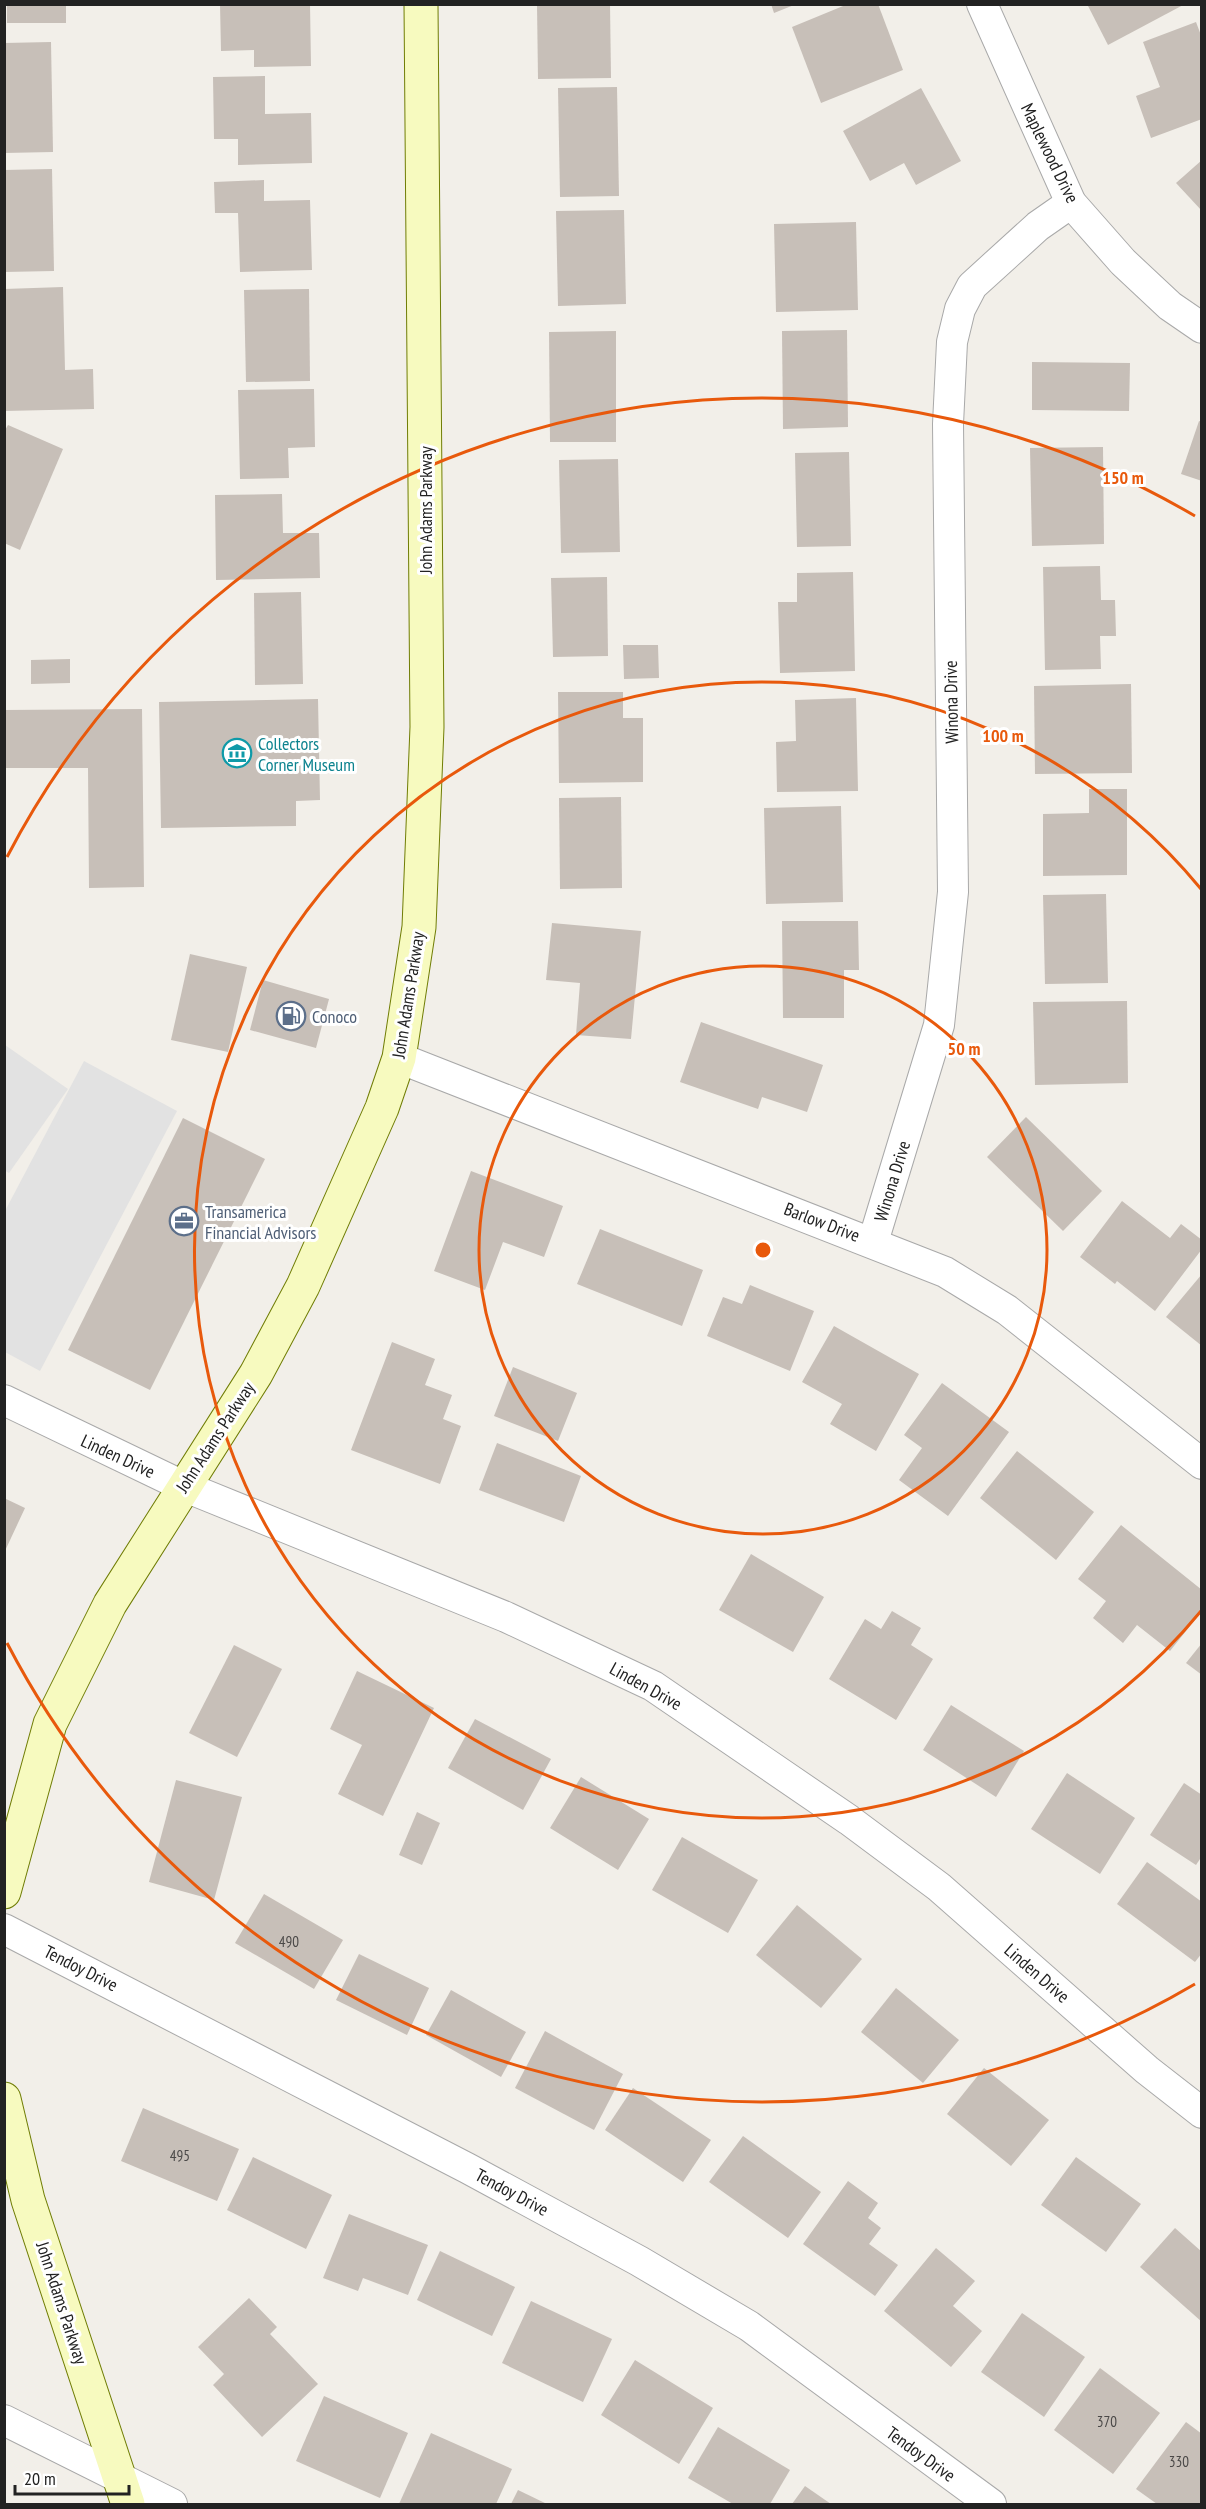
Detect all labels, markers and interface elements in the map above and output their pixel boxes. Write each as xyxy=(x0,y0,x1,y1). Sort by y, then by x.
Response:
street label: Maplewood Drive xyxy=(1016,99,1084,207)
street label: John Adams Parkway xyxy=(414,446,437,575)
text: 150 m xyxy=(1102,466,1144,489)
street label: Winona Drive xyxy=(939,660,963,744)
text: 100 m xyxy=(982,724,1024,747)
place label: Collectors Corner Museum xyxy=(258,732,355,776)
museum icon: Collectors Corner Museum xyxy=(221,737,253,769)
street label: John Adams Parkway xyxy=(386,930,429,1061)
fuel station icon: Conoco xyxy=(275,1000,307,1032)
place label: Conoco xyxy=(312,1005,357,1028)
text: 50 m xyxy=(948,1037,980,1060)
street label: Winona Drive xyxy=(869,1138,915,1224)
street label: Barlow Drive xyxy=(781,1197,863,1247)
place label: Transamerica Financial Advisors xyxy=(205,1200,316,1244)
office icon: Transamerica Financial Advisors xyxy=(168,1205,200,1237)
centre of rings xyxy=(753,1240,773,1260)
street label: John Adams Parkway xyxy=(170,1377,260,1498)
street label: Linden Drive xyxy=(77,1429,159,1483)
street label: Linden Drive xyxy=(606,1657,686,1715)
house number: 490 xyxy=(279,1932,299,1951)
street label: Linden Drive xyxy=(1000,1938,1074,2008)
street label: Tendoy Drive xyxy=(40,1940,122,1996)
house number: 495 xyxy=(170,2146,190,2165)
street label: Tendoy Drive xyxy=(471,2163,553,2221)
street label: John Adams Parkway xyxy=(31,2238,93,2368)
house number: 370 xyxy=(1097,2412,1117,2431)
street label: Tendoy Drive xyxy=(882,2421,960,2487)
house number: 330 xyxy=(1169,2452,1189,2471)
scale bar xyxy=(15,2458,129,2496)
text: 20 m xyxy=(24,2467,56,2490)

